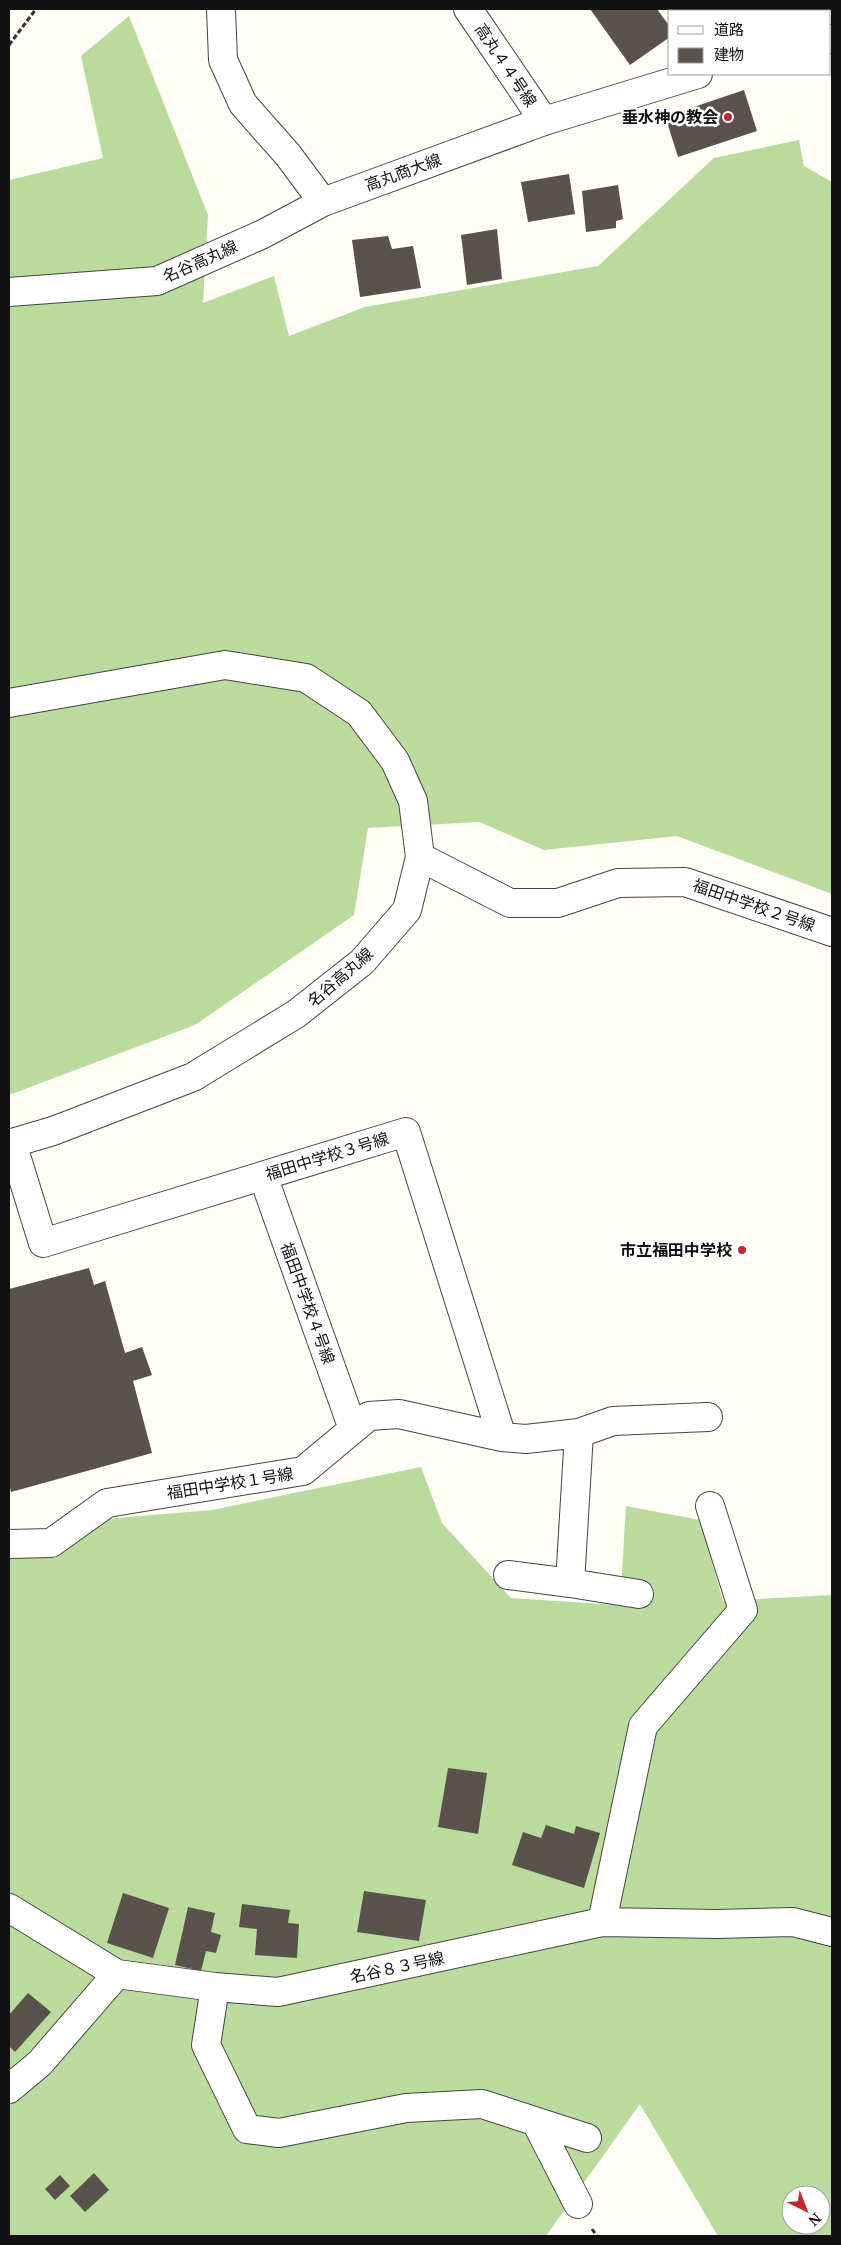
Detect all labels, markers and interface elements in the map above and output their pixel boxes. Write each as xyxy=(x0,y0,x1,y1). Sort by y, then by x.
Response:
legend xyxy=(668,10,831,75)
street label: 高丸４４号線 xyxy=(470,19,542,111)
text: 道路 xyxy=(714,19,744,39)
text: 建物 xyxy=(714,44,744,64)
place label: 垂水神の教会 xyxy=(622,106,718,128)
marker: 垂水神の教会 xyxy=(722,111,734,123)
street label: 高丸商大線 xyxy=(362,148,444,196)
street label: 名谷高丸線 xyxy=(159,235,241,287)
street label: 福田中学校２号線 xyxy=(690,874,818,936)
street label: 名谷高丸線 xyxy=(303,942,377,1012)
street label: 福田中学校３号線 xyxy=(263,1127,391,1185)
street label: 福田中学校４号線 xyxy=(276,1239,340,1367)
place label: 市立福田中学校 xyxy=(620,1239,732,1261)
marker: 市立福田中学校 xyxy=(736,1244,748,1256)
street label: 福田中学校１号線 xyxy=(165,1462,295,1504)
street label: 名谷８３号線 xyxy=(348,1946,446,1988)
north arrow xyxy=(781,2185,831,2235)
text: N xyxy=(805,2209,826,2231)

